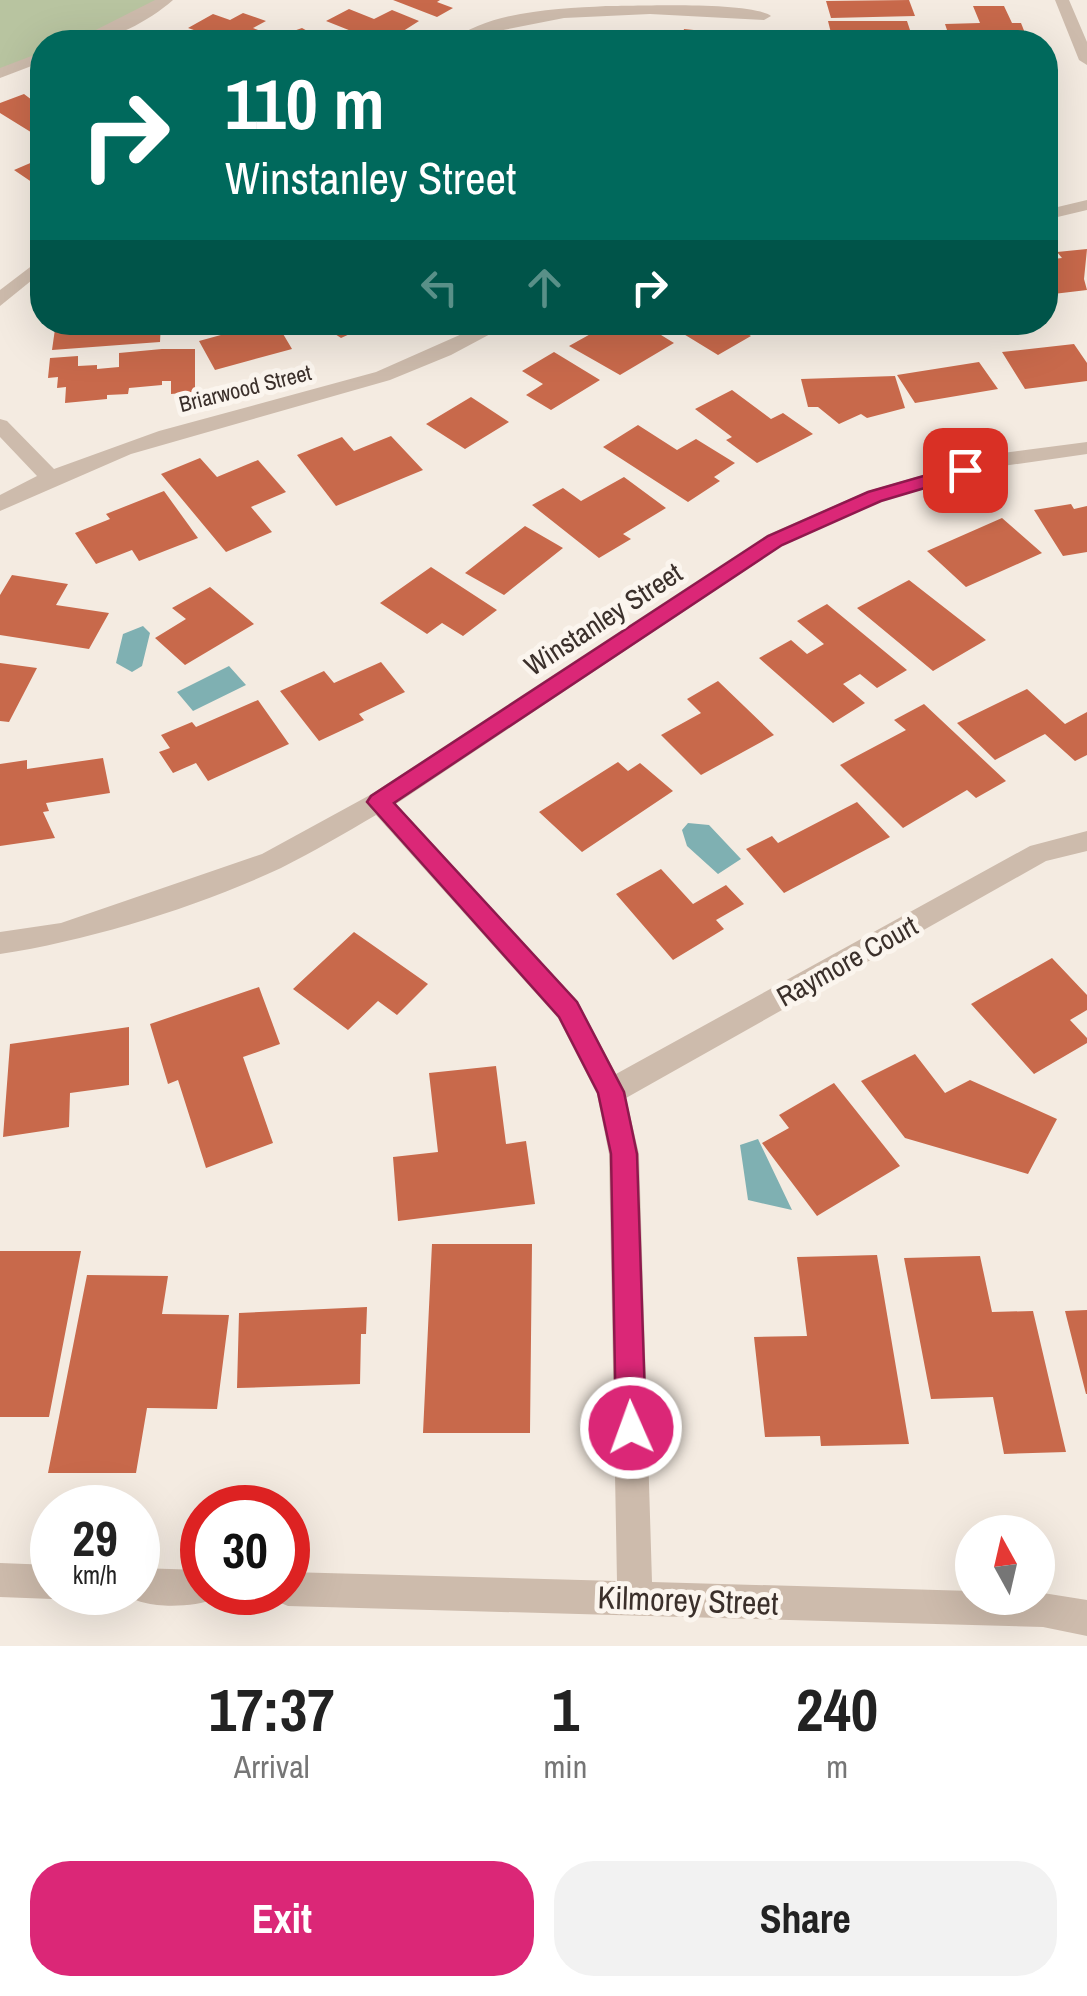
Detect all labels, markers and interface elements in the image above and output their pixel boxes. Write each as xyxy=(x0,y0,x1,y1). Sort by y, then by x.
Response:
text: 110 m xyxy=(225,57,385,151)
icon: right xyxy=(60,70,190,200)
text: Winstanley Street xyxy=(225,147,516,208)
icon: left xyxy=(412,260,467,315)
icon: ahead xyxy=(517,260,572,315)
icon: right xyxy=(622,260,677,315)
street label: Briarwood Street xyxy=(176,357,314,419)
pin xyxy=(923,428,1008,513)
icon: arrive xyxy=(938,443,993,498)
street label: Winstanley Street xyxy=(517,554,689,684)
street label: Raymore Court xyxy=(770,907,924,1015)
position arrow xyxy=(579,1376,683,1480)
speed limit sign: 30 xyxy=(180,1485,310,1615)
text: 29 xyxy=(72,1504,118,1572)
north arrow xyxy=(955,1515,1055,1615)
map controls xyxy=(955,1515,1055,1615)
text: km/h xyxy=(73,1558,117,1592)
street label: Kilmorey Street xyxy=(597,1575,779,1625)
text: 17:37 xyxy=(209,1669,335,1750)
text: 1 xyxy=(552,1669,579,1750)
text: 240 xyxy=(796,1669,878,1750)
text: Arrival xyxy=(234,1745,310,1788)
text: min xyxy=(543,1745,587,1788)
text: m xyxy=(826,1745,848,1788)
button: Exit xyxy=(30,1861,534,1976)
button: Share xyxy=(554,1861,1057,1976)

